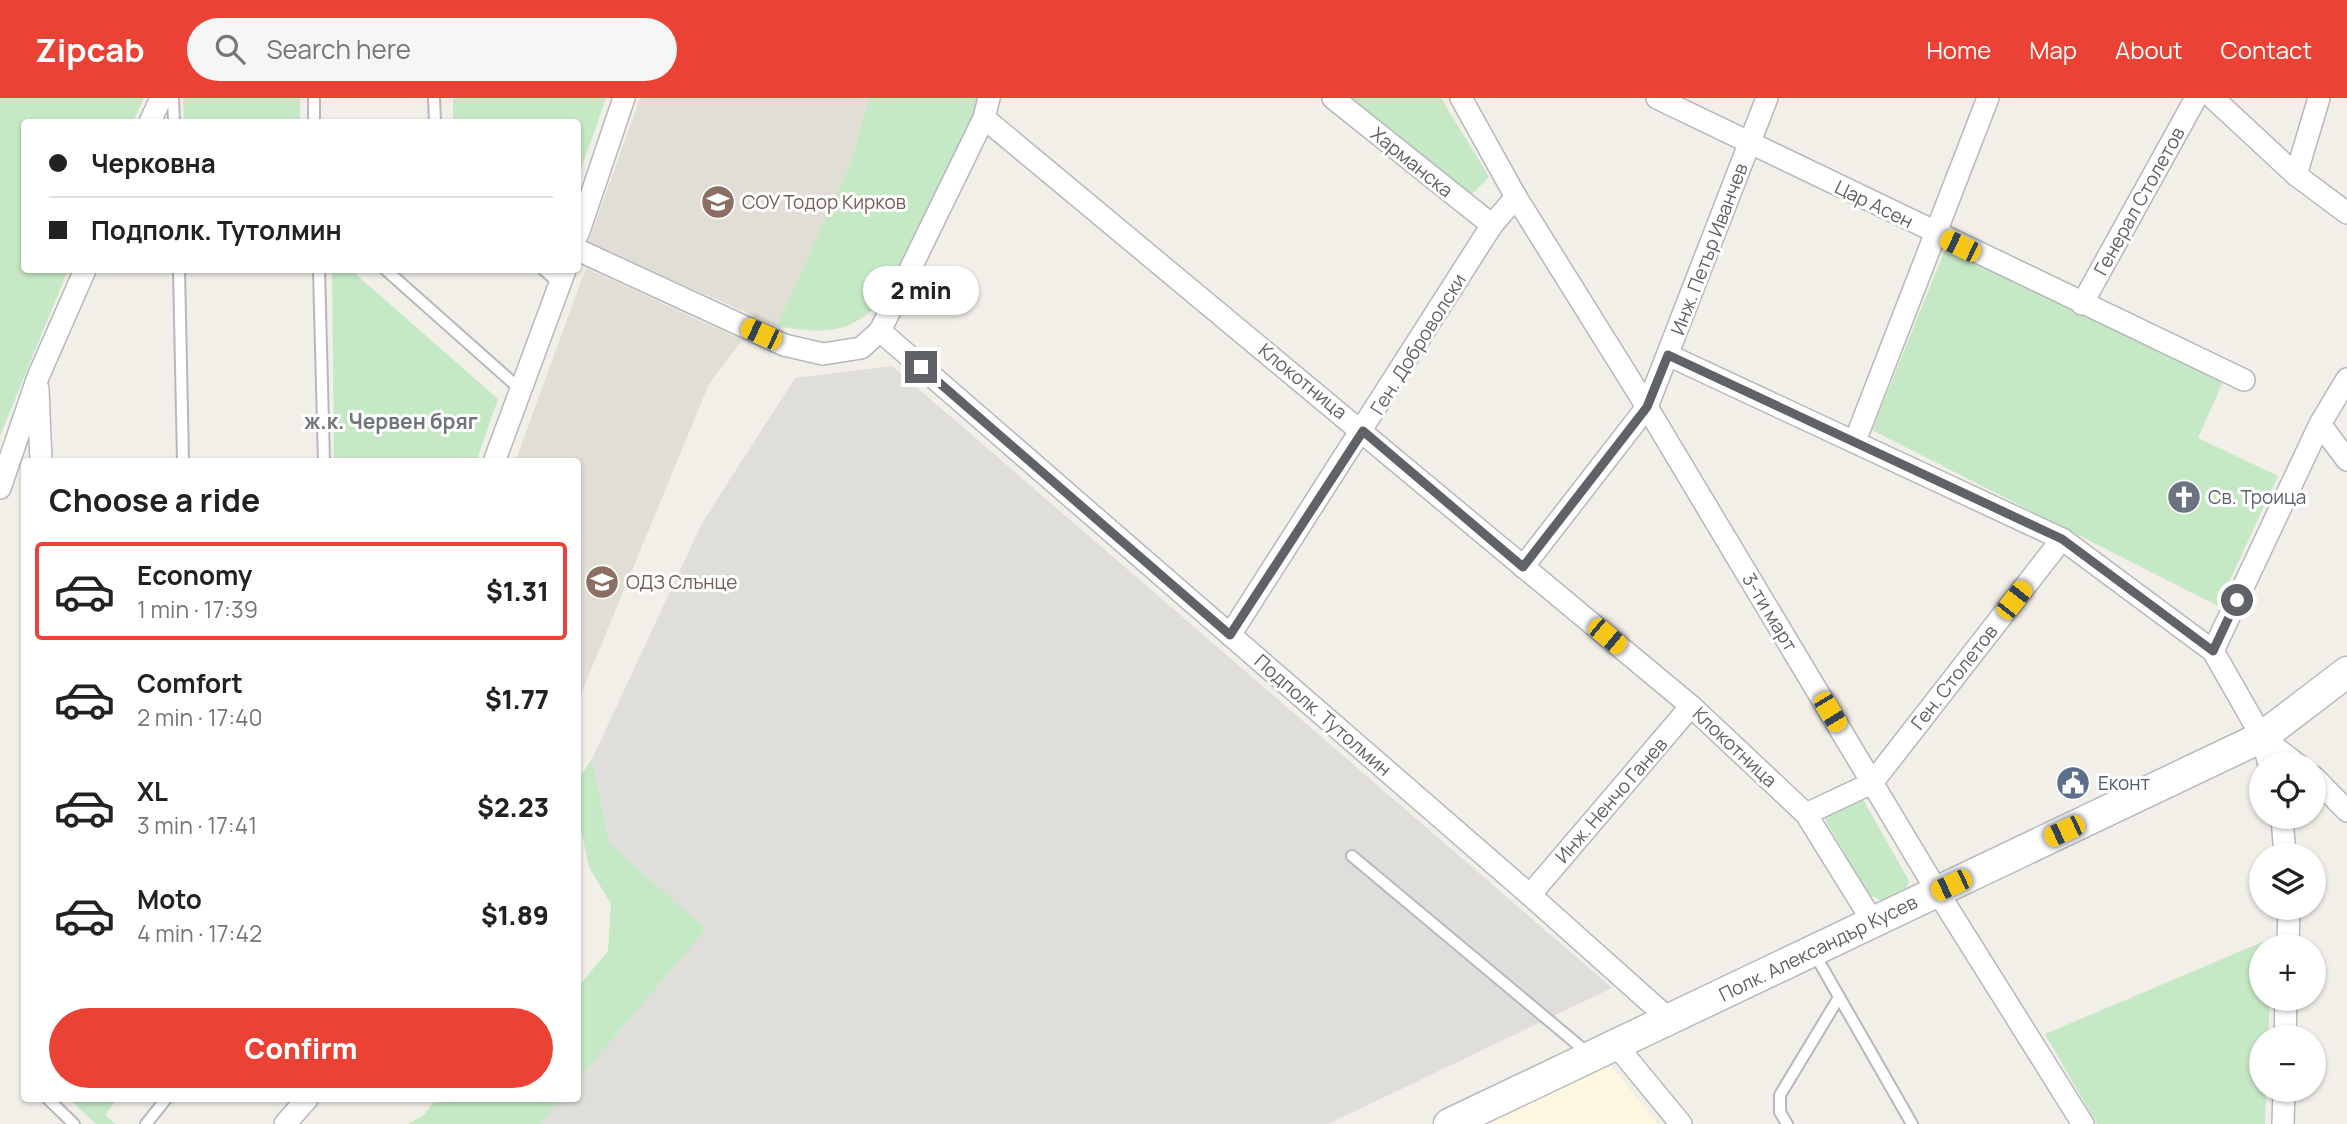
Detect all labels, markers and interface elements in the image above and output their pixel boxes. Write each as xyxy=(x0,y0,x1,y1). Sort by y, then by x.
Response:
search box xyxy=(187,18,677,81)
text: Zipcab xyxy=(35,27,145,72)
icon: search xyxy=(211,30,249,68)
text: Search here xyxy=(267,31,411,67)
text: Home xyxy=(1926,33,1991,66)
text: Map xyxy=(2029,33,2077,66)
text: About xyxy=(2115,33,2183,66)
text: Contact xyxy=(2221,33,2312,66)
street label: Харманска xyxy=(1365,121,1459,203)
street label: Генерал Столетов xyxy=(2087,122,2191,280)
text: Черковна xyxy=(91,145,216,181)
street label: Инж. Петър Иванчев xyxy=(1664,159,1754,339)
street label: Цар Асен xyxy=(1831,174,1917,234)
school or university icon: СОУ Тодор Кирков xyxy=(699,183,737,221)
place label: СОУ Тодор Кирков xyxy=(742,189,906,215)
text: Подполк. Тутолмин xyxy=(91,212,342,248)
car xyxy=(1937,227,1984,265)
callout: 2 min xyxy=(863,266,979,314)
street label: Ген. Доброволски xyxy=(1364,269,1472,419)
text: 2 min xyxy=(891,274,952,306)
car xyxy=(738,316,785,352)
street label: Клокотница xyxy=(1253,337,1353,425)
route end xyxy=(905,351,937,383)
district label: ж.к. Червен бряг xyxy=(304,407,478,435)
text: Choose a ride xyxy=(49,478,260,522)
church icon: Св. Троица xyxy=(2165,478,2203,516)
place label: Св. Троица xyxy=(2208,484,2306,510)
text: Economy xyxy=(137,557,252,593)
icon: car xyxy=(53,560,116,623)
school or university icon: ОДЗ Слънце xyxy=(583,563,621,601)
street label: 3-ти март xyxy=(1736,568,1804,656)
place label: ОДЗ Слънце xyxy=(626,569,737,595)
text: $1.31 xyxy=(486,573,549,609)
car xyxy=(1993,577,2036,623)
route start xyxy=(2221,584,2253,616)
text: 1 min · 17:39 xyxy=(137,593,258,625)
car xyxy=(1585,614,1630,658)
street label: Ген. Столетов xyxy=(1905,619,2003,735)
street label: Подполк. Тутолмин xyxy=(1249,648,1397,782)
text: Comfort xyxy=(137,665,243,701)
icon: car xyxy=(53,668,116,731)
text: $1.77 xyxy=(485,681,549,717)
car xyxy=(1811,689,1850,735)
text: 2 min · 17:40 xyxy=(137,701,263,733)
street label: Клокотница xyxy=(1687,701,1783,793)
street label: Инж. Ненчо Ганев xyxy=(1549,732,1673,868)
map controls xyxy=(2249,752,2326,1102)
button: locate xyxy=(2249,752,2326,829)
public building icon: Еконт xyxy=(2054,764,2092,802)
place label: Еконт xyxy=(2098,770,2151,796)
text: XL xyxy=(137,773,168,809)
icon: car xyxy=(53,776,116,839)
text: $2.23 xyxy=(477,789,549,825)
text: 3 min · 17:41 xyxy=(137,809,257,841)
car xyxy=(2041,813,2088,849)
button: layers xyxy=(2249,843,2326,920)
car xyxy=(1928,867,1975,903)
text: Moto xyxy=(137,881,202,917)
icon: car xyxy=(53,884,116,947)
street label: Полк. Александър Кусев xyxy=(1714,889,1922,1007)
text: $1.89 xyxy=(481,897,549,933)
text: 4 min · 17:42 xyxy=(137,917,262,949)
button: + xyxy=(2249,934,2326,1011)
button: Confirm xyxy=(49,1008,553,1088)
button: − xyxy=(2249,1025,2326,1102)

